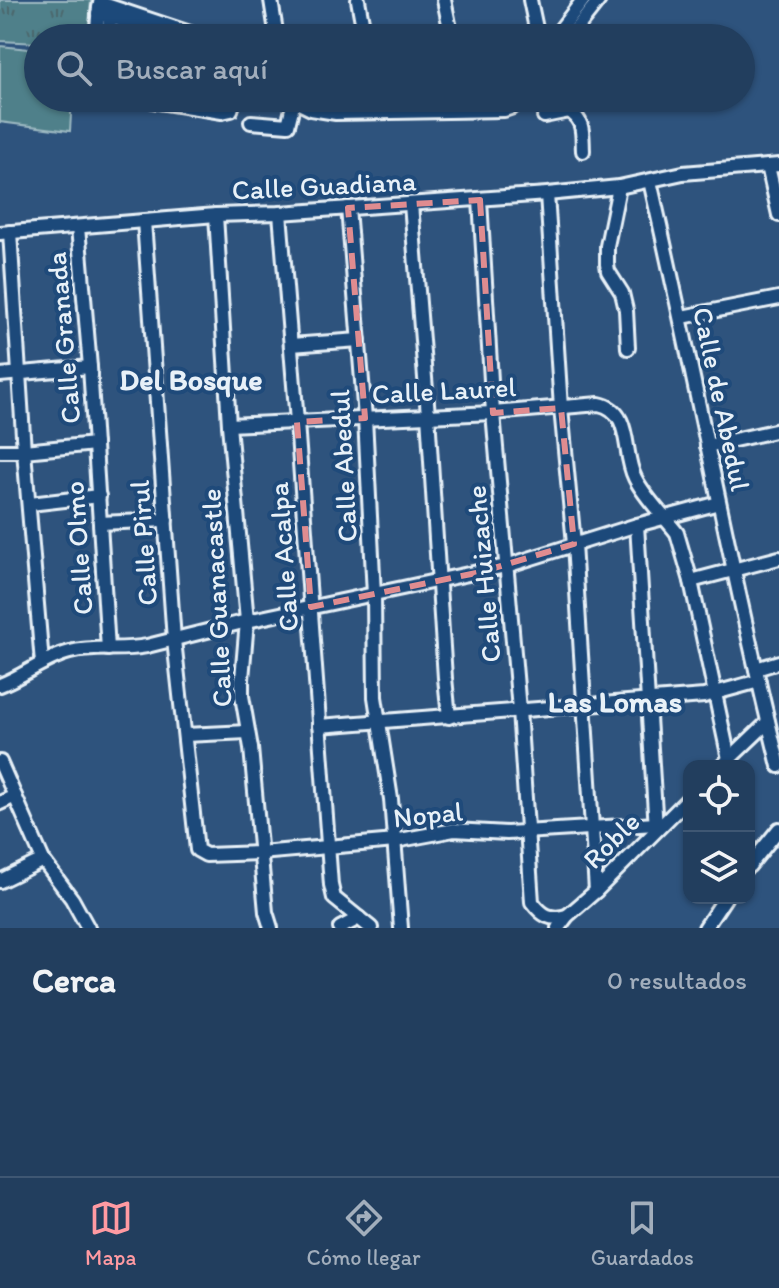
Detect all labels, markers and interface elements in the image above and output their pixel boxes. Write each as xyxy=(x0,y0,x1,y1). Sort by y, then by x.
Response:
search box xyxy=(24,24,755,112)
icon: search xyxy=(52,46,96,90)
text: Buscar aquí xyxy=(116,50,268,87)
street label: Calle Guadiana xyxy=(231,163,418,207)
street label: Calle Granada xyxy=(39,251,87,425)
street label: Calle de Abedul xyxy=(686,304,758,494)
district label: Del Bosque xyxy=(119,361,263,398)
street label: Calle Laurel xyxy=(371,369,517,411)
street label: Calle Abedul xyxy=(322,389,364,543)
street label: Calle Pirul xyxy=(122,479,164,607)
street label: Calle Olmo xyxy=(56,480,100,616)
street label: Calle Acalpa xyxy=(261,481,305,633)
street label: Calle Huizache xyxy=(458,484,508,664)
street label: Calle Guanacastle xyxy=(193,488,239,708)
district label: Las Lomas xyxy=(548,683,682,720)
map controls xyxy=(683,760,755,904)
button: locate xyxy=(683,760,755,832)
street label: Nopal xyxy=(392,793,465,835)
street label: Roble xyxy=(575,804,647,876)
button: layers xyxy=(683,832,755,904)
text: Cerca xyxy=(32,960,116,1001)
text: 0 resultados xyxy=(607,964,747,996)
tab: Mapa xyxy=(85,1196,136,1271)
tab: Cómo llegar xyxy=(307,1196,420,1271)
tab: Guardados xyxy=(591,1196,694,1271)

